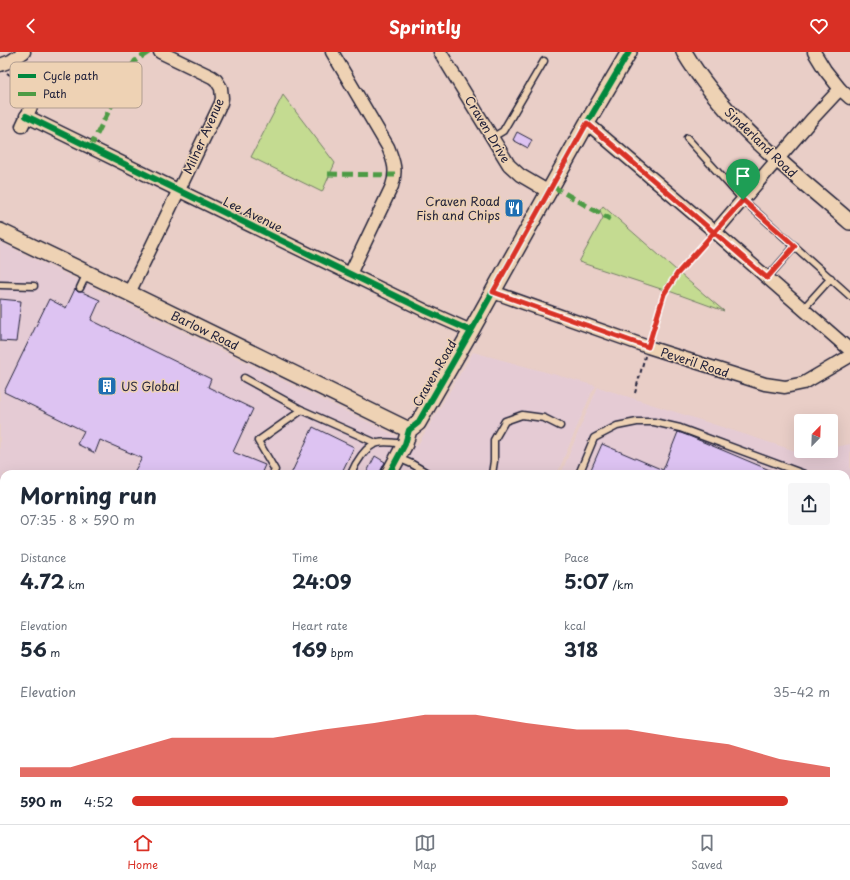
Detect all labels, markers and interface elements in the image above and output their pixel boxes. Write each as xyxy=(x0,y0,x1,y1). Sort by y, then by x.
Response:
text: Sprintly xyxy=(389,13,461,40)
icon: back xyxy=(20,15,42,37)
icon: heart xyxy=(808,15,830,37)
legend xyxy=(10,62,142,108)
text: Cycle path xyxy=(43,67,98,84)
text: Path xyxy=(43,85,67,102)
street label: Craven Drive xyxy=(461,92,515,166)
street label: Milner Avenue xyxy=(178,95,228,177)
street label: Sinderland Road xyxy=(721,103,801,181)
pin xyxy=(726,159,760,200)
icon: arrive xyxy=(732,165,754,187)
street label: Lee Avenue xyxy=(220,192,286,236)
place label: Craven Road Fish and Chips xyxy=(416,192,501,224)
restaurant icon: Craven Road Fish and Chips xyxy=(503,197,525,219)
street label: Barlow Road xyxy=(168,306,242,354)
street label: Craven Road xyxy=(408,336,460,410)
street label: Peveril Road xyxy=(659,342,732,382)
building icon: US Global xyxy=(96,375,118,397)
place label: US Global xyxy=(121,377,179,395)
north arrow xyxy=(794,414,838,458)
map controls xyxy=(794,414,838,458)
text: Morning run xyxy=(20,478,157,511)
button: share xyxy=(788,483,830,525)
text: 07:35 · 8 × 590 m xyxy=(20,510,135,529)
text: Distance xyxy=(20,549,66,566)
text: Time xyxy=(292,549,318,566)
text: Pace xyxy=(564,549,589,566)
text: 4.72 xyxy=(20,566,65,596)
text: 24:09 xyxy=(292,566,352,596)
text: 5:07 xyxy=(564,566,609,596)
text: km xyxy=(65,576,85,593)
text: /km xyxy=(609,576,633,593)
text: Elevation xyxy=(20,617,67,634)
text: Heart rate xyxy=(292,617,348,634)
text: kcal xyxy=(564,617,586,634)
text: 56 xyxy=(20,634,47,664)
text: 169 xyxy=(292,634,327,664)
text: 318 xyxy=(564,634,598,664)
text: m xyxy=(47,644,60,661)
text: bpm xyxy=(327,644,354,661)
text: Elevation xyxy=(20,682,76,701)
text: 35–42 m xyxy=(773,682,830,701)
text: 590 m xyxy=(20,792,62,811)
text: 4:52 xyxy=(84,792,113,811)
tab: Home xyxy=(127,832,158,873)
tab: Map xyxy=(413,832,436,873)
tab: Saved xyxy=(691,832,723,873)

